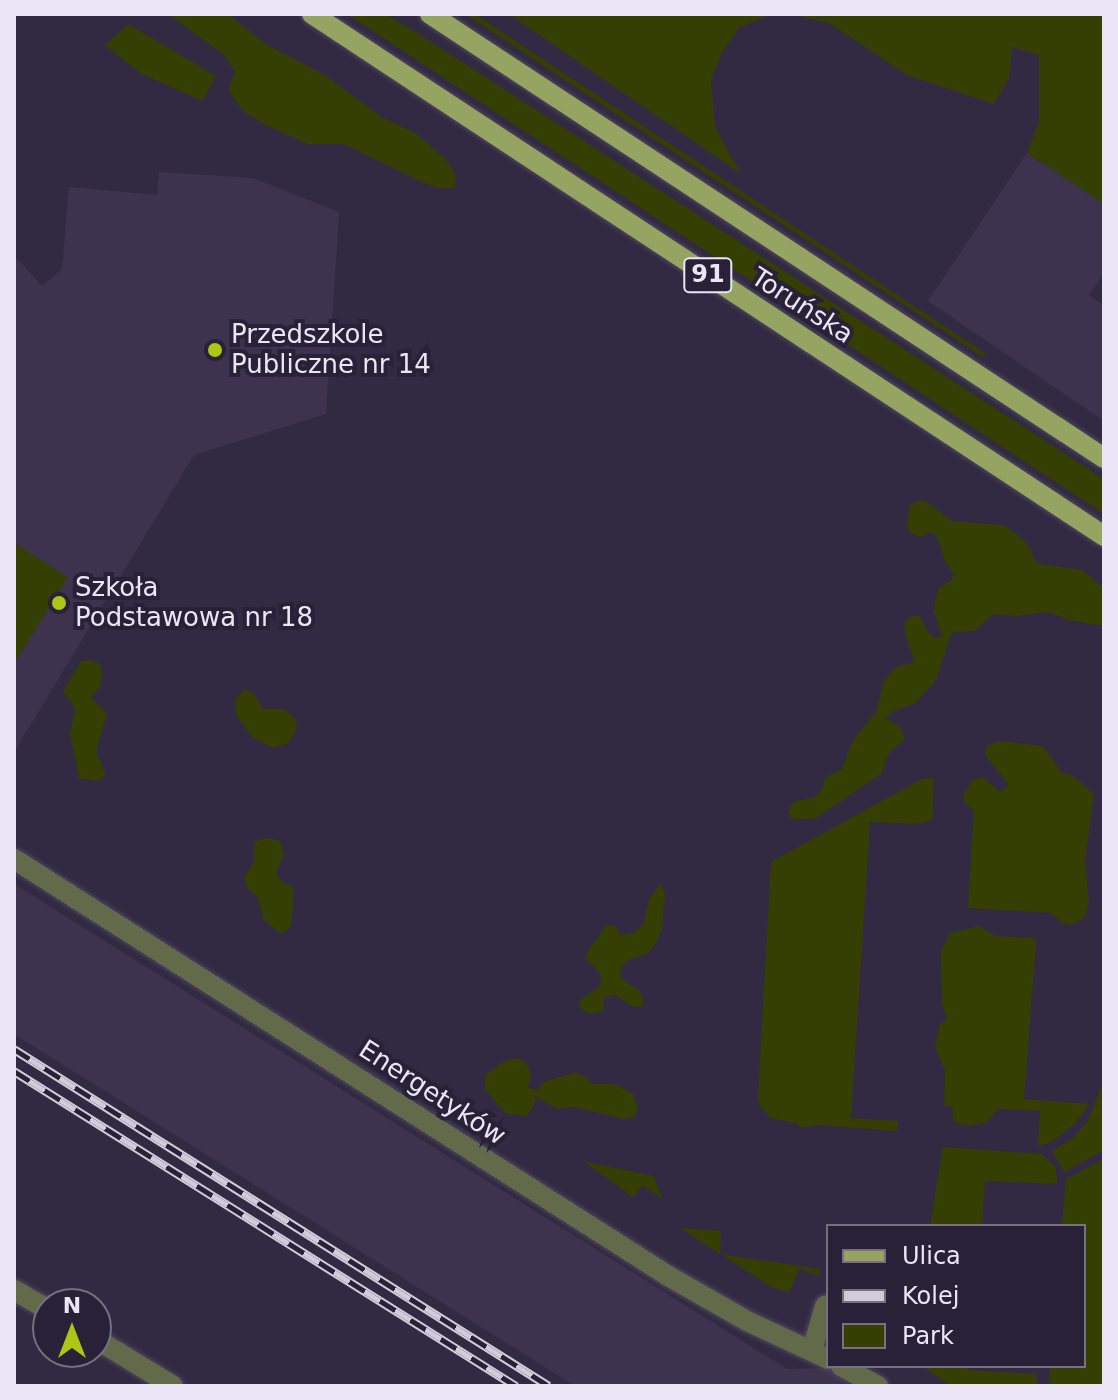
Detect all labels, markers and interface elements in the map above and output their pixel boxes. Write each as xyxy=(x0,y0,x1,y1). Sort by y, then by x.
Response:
road number: 91 xyxy=(682,255,734,295)
street label: Toruńska xyxy=(745,262,859,350)
place label: Przedszkole Publiczne nr 14 xyxy=(231,319,431,380)
marker: Przedszkole Publiczne nr 14 xyxy=(206,341,224,359)
place label: Szkoła Podstawowa nr 18 xyxy=(75,572,313,634)
marker: Szkoła Podstawowa nr 18 xyxy=(50,594,68,612)
street label: Energetyków xyxy=(353,1034,511,1152)
legend xyxy=(826,1224,1086,1368)
text: Ulica xyxy=(902,1242,961,1270)
text: Kolej xyxy=(902,1282,959,1310)
north arrow xyxy=(32,1288,112,1368)
text: N xyxy=(63,1293,81,1318)
text: Park xyxy=(902,1322,954,1350)

